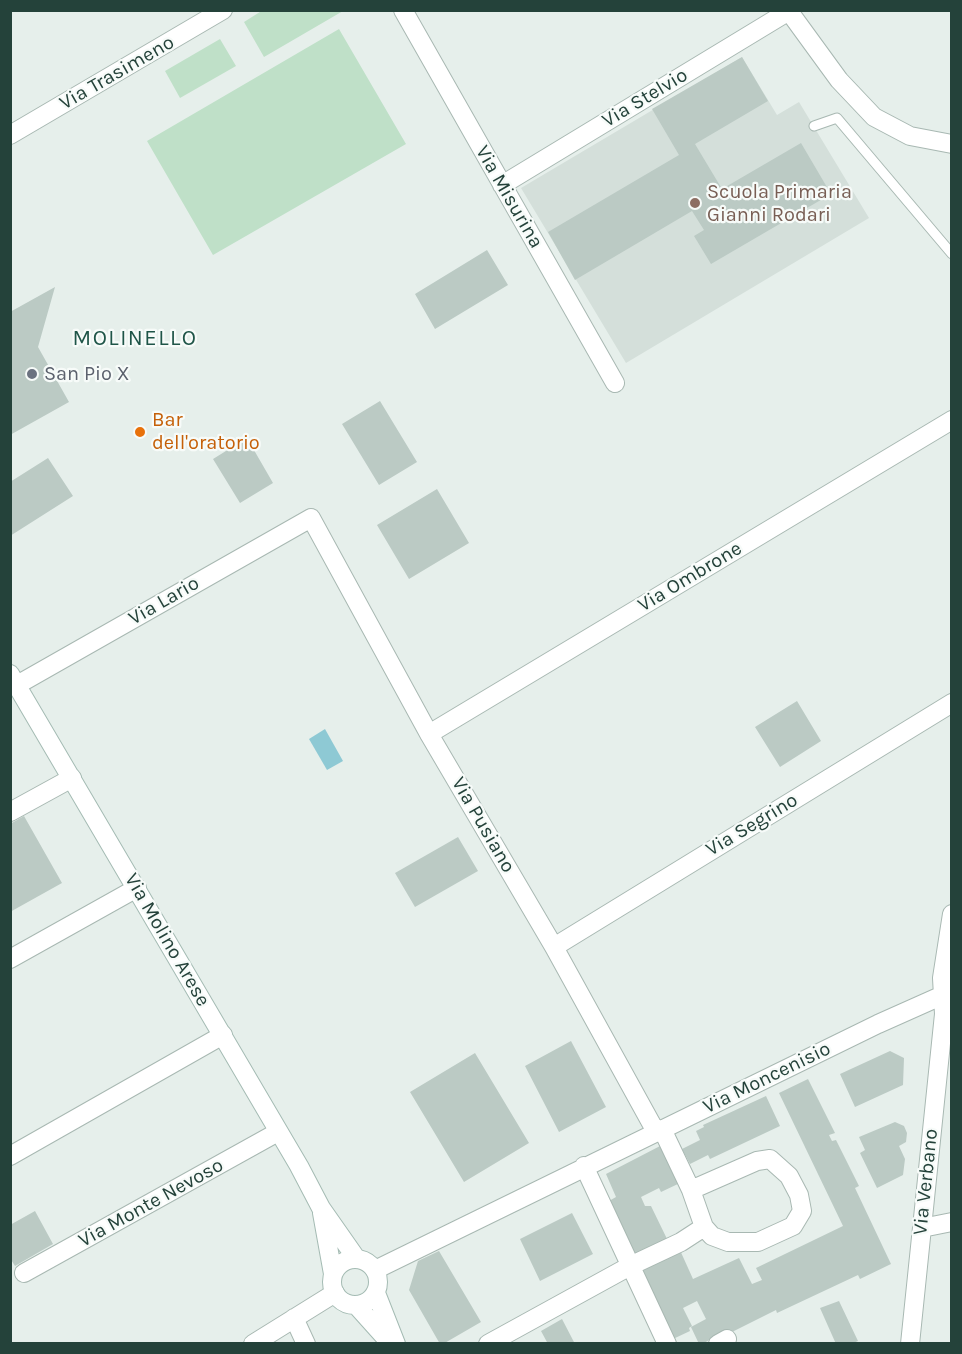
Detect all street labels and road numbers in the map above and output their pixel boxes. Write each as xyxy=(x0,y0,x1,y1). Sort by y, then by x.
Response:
street label: Via Trasimeno xyxy=(55,31,179,115)
street label: Via Stelvio xyxy=(598,63,692,133)
street label: Via Misurina xyxy=(470,141,548,253)
street label: Via Ombrone xyxy=(634,537,746,617)
street label: Via Lario xyxy=(124,571,204,631)
street label: Via Pusiano xyxy=(446,773,520,877)
street label: Via Segrino xyxy=(702,788,802,862)
street label: Via Molino Arese xyxy=(119,869,215,1011)
street label: Via Moncenisio xyxy=(699,1037,835,1119)
street label: Via Verbano xyxy=(908,1128,944,1236)
street label: Via Monte Nevoso xyxy=(74,1153,228,1253)

